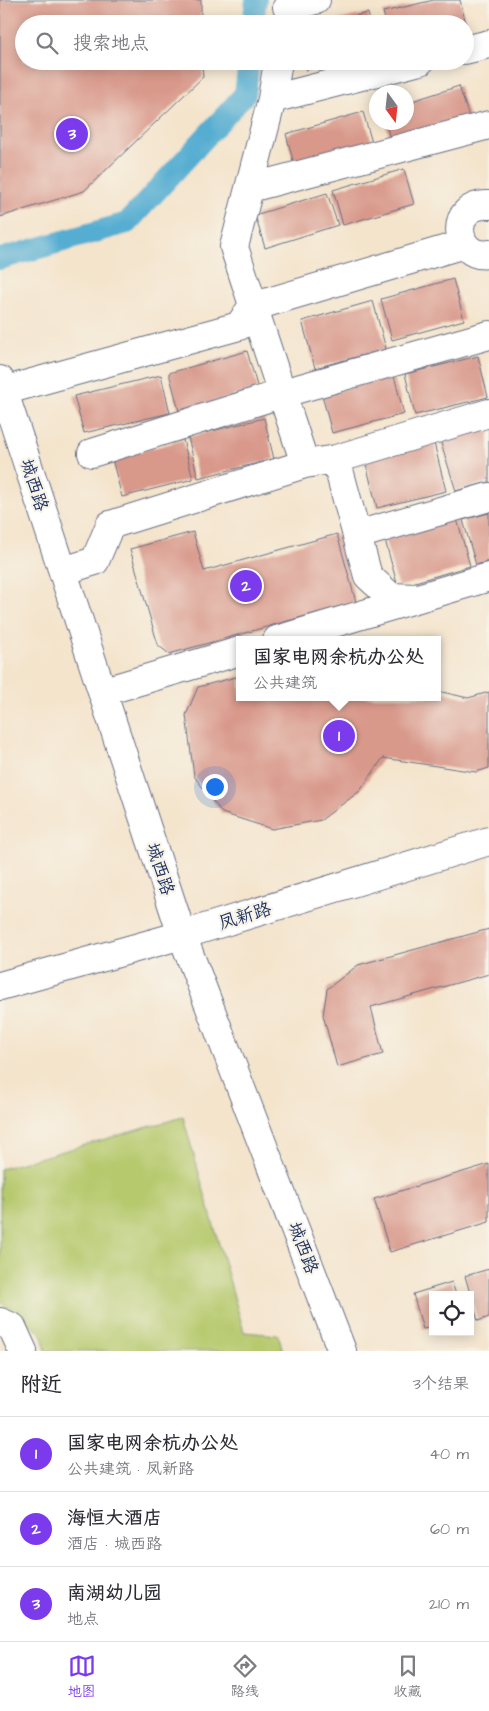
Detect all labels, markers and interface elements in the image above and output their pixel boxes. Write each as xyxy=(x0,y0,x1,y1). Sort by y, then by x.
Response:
search box xyxy=(15,15,474,70)
icon: search xyxy=(33,29,61,57)
text: 搜索地点 xyxy=(73,30,149,57)
north arrow xyxy=(369,85,414,130)
pin: 3 xyxy=(56,115,88,153)
street label: 城西路 xyxy=(14,455,54,515)
pin: 2 xyxy=(230,567,262,605)
popup xyxy=(236,636,441,701)
text: 国家电网余杭办公处 xyxy=(253,644,424,671)
text: 公共建筑 xyxy=(253,672,317,694)
pin: 1 xyxy=(323,717,355,755)
your location xyxy=(202,774,228,800)
street label: 城西路 xyxy=(140,839,180,899)
street label: 凤新路 xyxy=(216,896,274,936)
street label: 城西路 xyxy=(282,1218,324,1278)
map controls xyxy=(429,1291,474,1336)
button: locate xyxy=(429,1291,474,1336)
text: 附近 xyxy=(20,1370,62,1399)
text: 3个结果 xyxy=(413,1373,469,1395)
text: 国家电网余杭办公处 xyxy=(67,1430,238,1457)
text: 1 xyxy=(35,1443,37,1465)
text: 40 m xyxy=(429,1443,469,1465)
text: 公共建筑 · 凤新路 xyxy=(67,1458,194,1480)
text: 海恒大酒店 xyxy=(67,1505,162,1532)
text: 2 xyxy=(31,1518,41,1540)
text: 60 m xyxy=(430,1518,469,1540)
text: 酒店 · 城西路 xyxy=(67,1533,162,1555)
text: 南湖幼儿园 xyxy=(67,1580,162,1607)
text: 3 xyxy=(32,1593,40,1615)
text: 210 m xyxy=(429,1593,469,1615)
text: 地点 xyxy=(67,1608,99,1630)
tab: 地图 xyxy=(68,1652,96,1702)
tab: 路线 xyxy=(231,1652,259,1702)
tab: 收藏 xyxy=(394,1652,422,1702)

